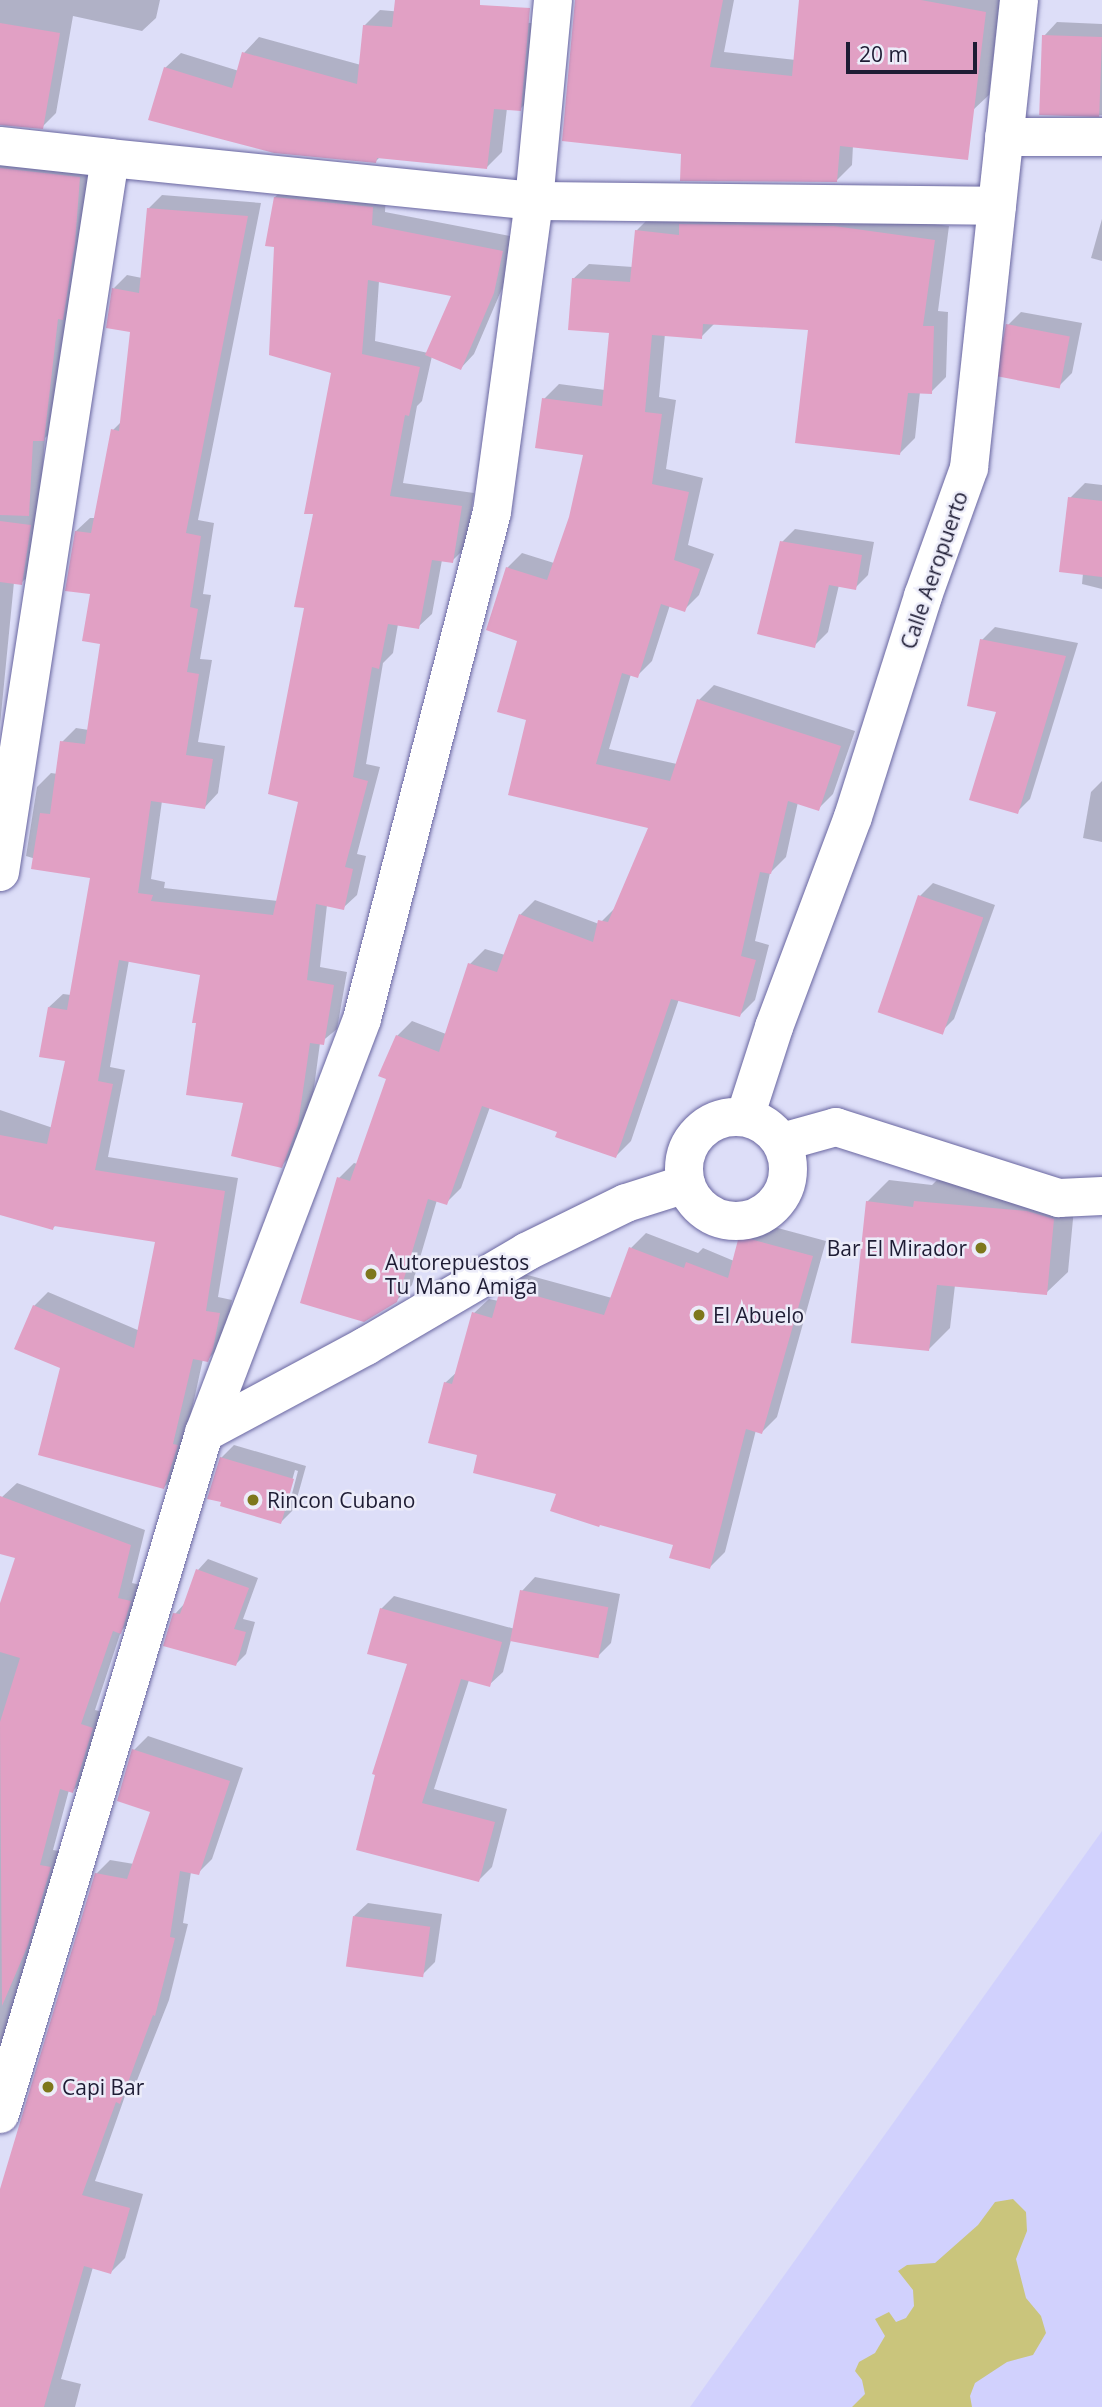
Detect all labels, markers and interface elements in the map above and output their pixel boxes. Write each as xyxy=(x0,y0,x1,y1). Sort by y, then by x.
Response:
scale bar xyxy=(850,28,981,72)
text: 20 m xyxy=(859,40,908,68)
street label: Calle Aeropuerto xyxy=(895,488,973,652)
place label: Bar El Mirador xyxy=(827,1235,967,1261)
marker: Bar El Mirador xyxy=(973,1240,989,1256)
place label: Autorepuestos Tu Mano Amiga xyxy=(385,1249,538,1299)
marker: Autorepuestos Tu Mano Amiga xyxy=(363,1266,379,1282)
place label: El Abuelo xyxy=(713,1302,804,1328)
marker: El Abuelo xyxy=(691,1307,707,1323)
place label: Rincon Cubano xyxy=(267,1487,415,1513)
marker: Rincon Cubano xyxy=(245,1492,261,1508)
place label: Capi Bar xyxy=(62,2074,144,2100)
marker: Capi Bar xyxy=(40,2079,56,2095)

